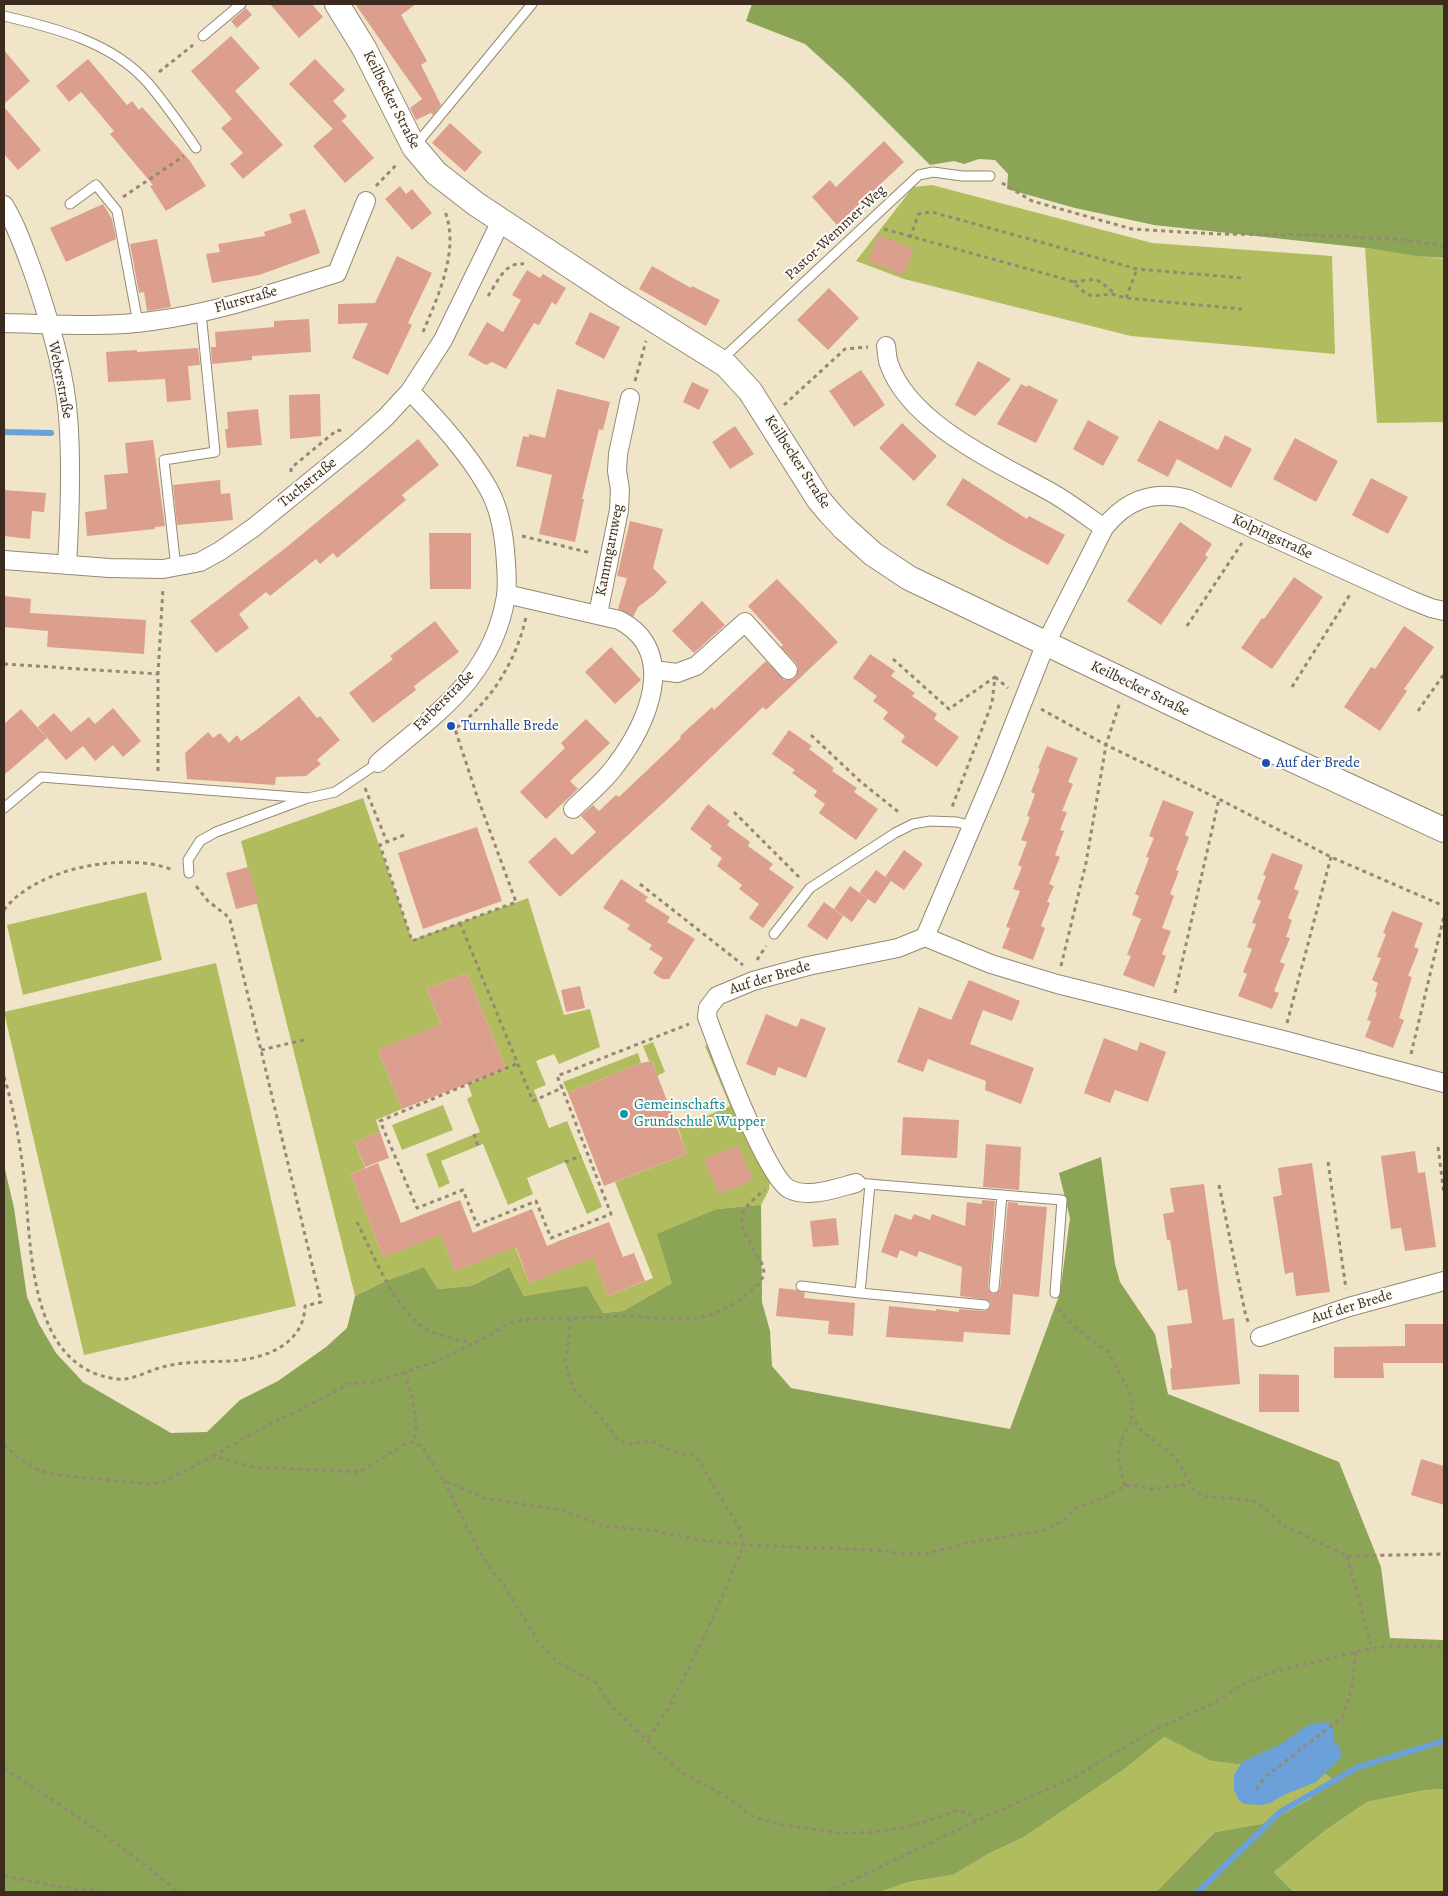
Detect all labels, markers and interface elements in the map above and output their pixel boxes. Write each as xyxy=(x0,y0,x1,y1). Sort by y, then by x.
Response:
street label: Keilbecker Straße xyxy=(358,48,424,152)
street label: Pastor-Wemmer-Weg xyxy=(782,182,890,284)
street label: Flurstraße xyxy=(213,282,279,318)
street label: Weberstraße xyxy=(44,340,76,420)
street label: Keilbecker Straße xyxy=(760,412,834,512)
street label: Tuchstraße xyxy=(275,454,341,512)
street label: Kammgarnweg xyxy=(592,502,628,598)
street label: Kolpingstraße xyxy=(1229,510,1315,564)
street label: Keilbecker Straße xyxy=(1088,657,1192,721)
street label: Färberstraße xyxy=(410,667,478,735)
place label: Turnhalle Brede xyxy=(461,717,559,735)
marker: Turnhalle Brede xyxy=(445,720,457,732)
place label: Auf der Brede xyxy=(1276,754,1360,772)
marker: Auf der Brede xyxy=(1260,757,1272,769)
street label: Auf der Brede xyxy=(727,957,813,999)
place label: Gemeinschafts Grundschule Wupper xyxy=(634,1096,765,1131)
marker: Gemeinschafts Grundschule Wupper xyxy=(618,1108,630,1120)
street label: Auf der Brede xyxy=(1309,1286,1395,1328)

